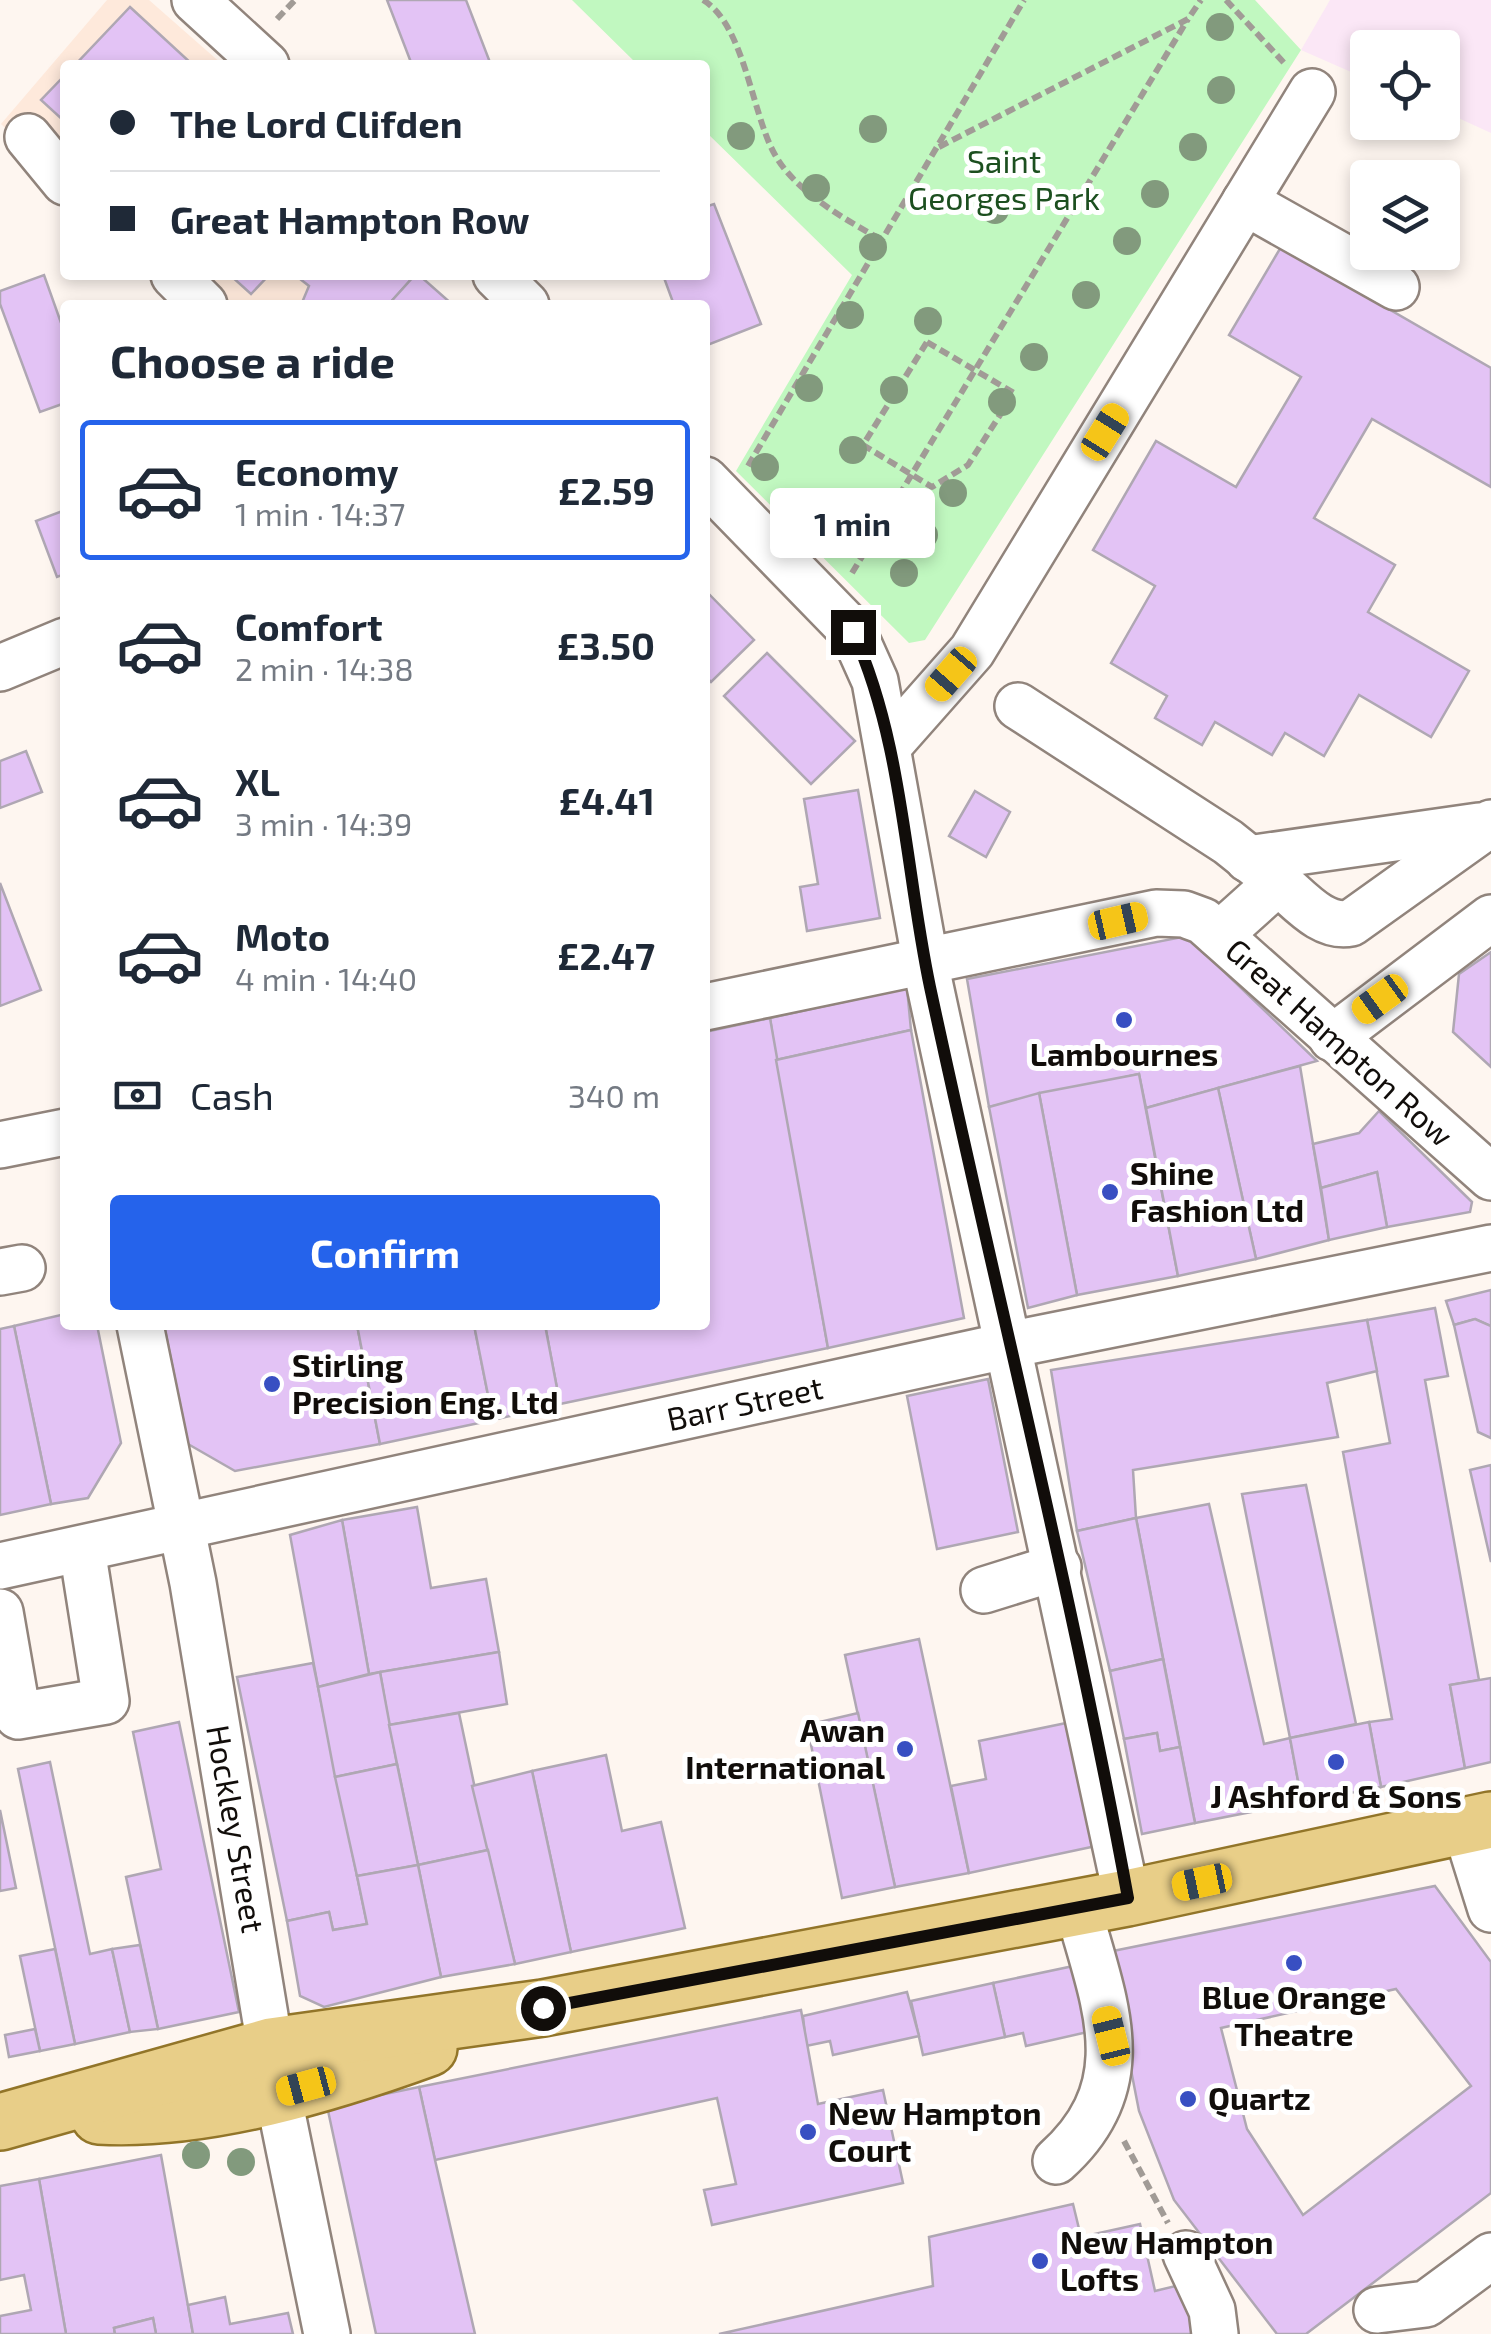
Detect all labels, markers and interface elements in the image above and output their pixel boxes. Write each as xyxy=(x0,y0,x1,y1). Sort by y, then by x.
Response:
map controls xyxy=(1350,30,1460,270)
button: locate xyxy=(1350,30,1460,140)
text: The Lord Clifden xyxy=(170,100,463,146)
park label: Saint Georges Park xyxy=(908,141,1100,216)
button: layers xyxy=(1350,160,1460,270)
text: Great Hampton Row xyxy=(170,196,530,242)
text: Choose a ride xyxy=(110,333,395,387)
car xyxy=(1076,399,1134,465)
icon: car xyxy=(115,445,205,535)
text: Economy xyxy=(235,448,399,494)
text: £2.59 xyxy=(558,467,655,513)
callout: 1 min xyxy=(770,487,936,557)
text: 1 min · 14:37 xyxy=(235,494,405,532)
text: 1 min xyxy=(814,504,891,542)
icon: car xyxy=(115,600,205,690)
text: Comfort xyxy=(235,603,383,649)
route end xyxy=(831,610,876,655)
text: £3.50 xyxy=(557,622,655,668)
car xyxy=(920,642,982,706)
text: 2 min · 14:38 xyxy=(235,649,414,687)
icon: car xyxy=(115,755,205,845)
text: XL xyxy=(235,758,280,804)
text: £4.41 xyxy=(559,777,655,823)
text: 3 min · 14:39 xyxy=(235,804,412,842)
car xyxy=(1085,900,1151,942)
icon: car xyxy=(115,910,205,1000)
text: Moto xyxy=(235,913,330,959)
street label: Great Hampton Row xyxy=(1219,930,1462,1153)
text: £2.47 xyxy=(557,932,655,978)
text: 4 min · 14:40 xyxy=(235,959,417,997)
car xyxy=(1347,969,1413,1029)
marker: Lambournes xyxy=(1113,1009,1135,1031)
place label: Lambournes xyxy=(1030,1034,1218,1072)
icon: cash xyxy=(110,1068,165,1123)
text: Cash xyxy=(190,1072,274,1118)
text: 340 m xyxy=(568,1076,660,1114)
place label: Shine Fashion Ltd xyxy=(1130,1153,1304,1228)
marker: Shine Fashion Ltd xyxy=(1099,1181,1121,1203)
button: Confirm xyxy=(110,1195,660,1310)
place label: Stirling Precision Eng. Ltd xyxy=(292,1345,559,1420)
street label: Barr Street xyxy=(663,1367,826,1437)
marker: Stirling Precision Eng. Ltd xyxy=(261,1373,283,1395)
place label: Awan International xyxy=(685,1710,885,1785)
street label: Hockley Street xyxy=(200,1722,274,1936)
marker: Awan International xyxy=(894,1738,916,1760)
marker: J Ashford & Sons xyxy=(1325,1751,1347,1773)
place label: J Ashford & Sons xyxy=(1210,1776,1462,1814)
car xyxy=(1170,1861,1234,1903)
marker: Blue Orange Theatre xyxy=(1283,1952,1305,1974)
place label: Blue Orange Theatre xyxy=(1202,1977,1386,2052)
route start xyxy=(521,1986,566,2031)
car xyxy=(1089,2003,1133,2069)
car xyxy=(273,2064,339,2108)
place label: Quartz xyxy=(1208,2078,1311,2118)
marker: Quartz xyxy=(1177,2088,1199,2110)
place label: New Hampton Court xyxy=(828,2093,1042,2168)
marker: New Hampton Court xyxy=(797,2121,819,2143)
place label: New Hampton Lofts xyxy=(1060,2222,1274,2297)
marker: New Hampton Lofts xyxy=(1029,2250,1051,2272)

